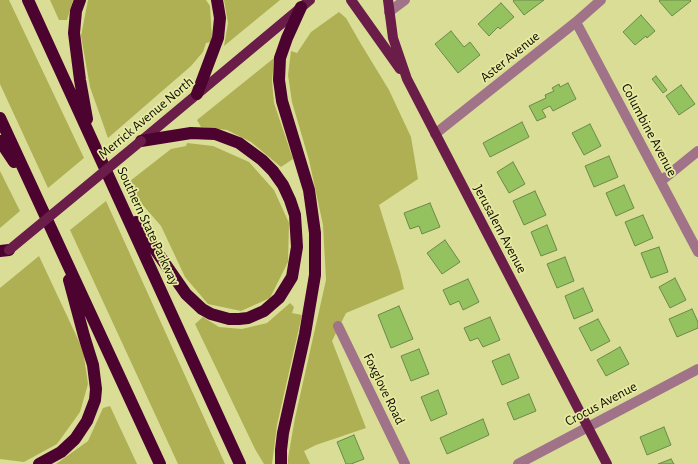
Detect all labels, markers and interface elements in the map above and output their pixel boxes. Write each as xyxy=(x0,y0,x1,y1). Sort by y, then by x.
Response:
street label: Aster Avenue xyxy=(477,28,543,86)
street label: Merrick Avenue North xyxy=(95,73,197,163)
street label: Columbine Avenue xyxy=(617,81,681,179)
street label: Southern State Parkway xyxy=(113,164,183,288)
street label: Jerusalem Avenue xyxy=(470,182,530,276)
street label: Foxglove Road xyxy=(360,351,408,427)
street label: Crocus Avenue xyxy=(562,378,640,430)

